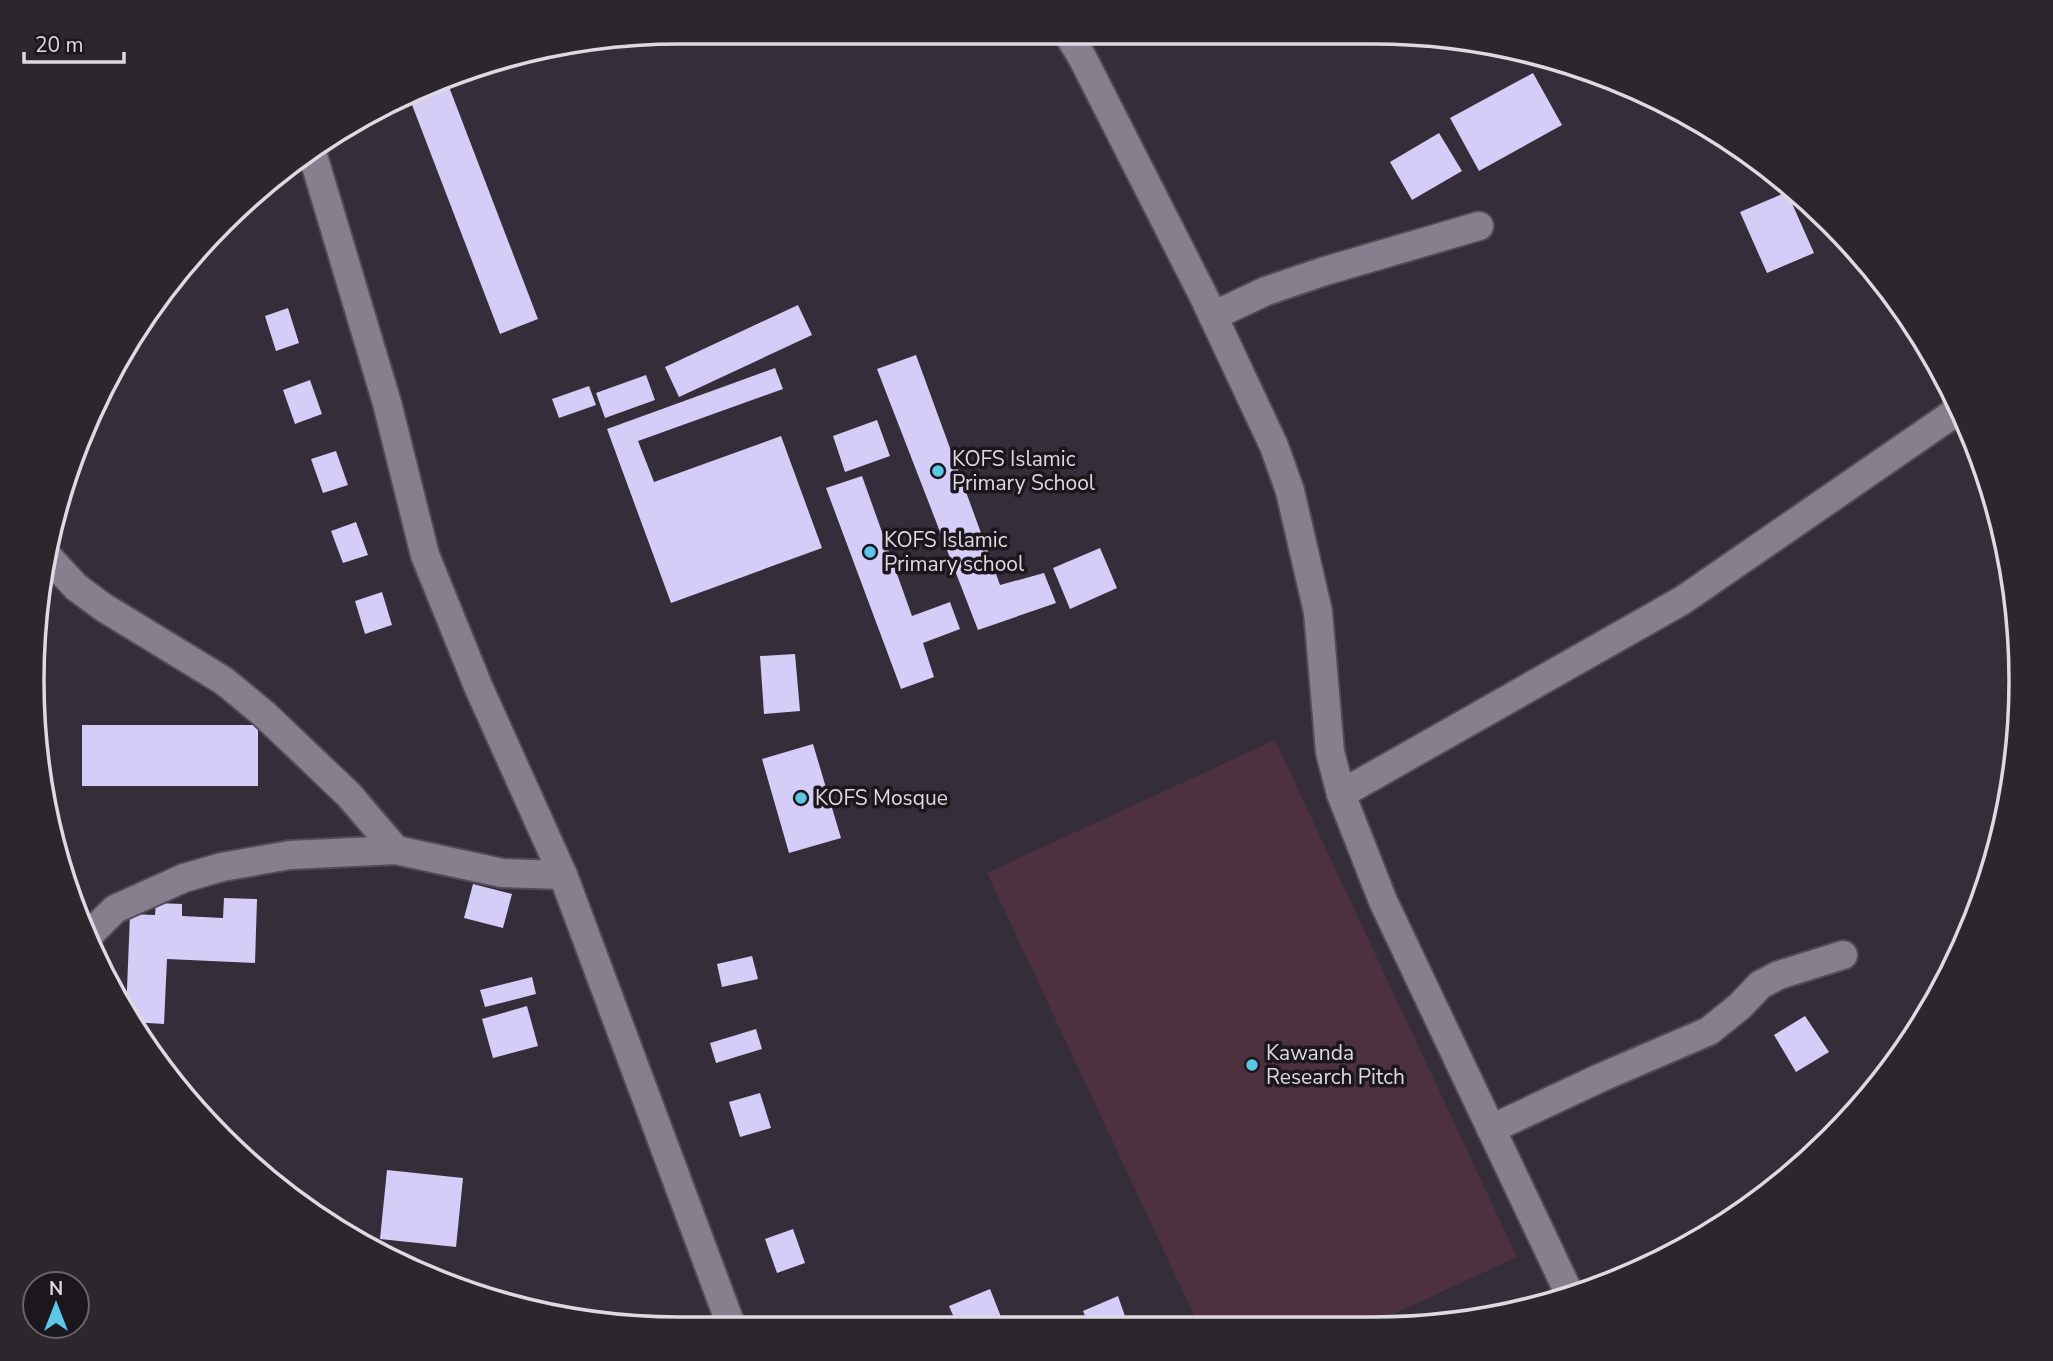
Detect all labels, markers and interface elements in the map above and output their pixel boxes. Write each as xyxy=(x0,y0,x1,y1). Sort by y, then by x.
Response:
scale bar xyxy=(24,21,124,65)
text: 20 m xyxy=(35,31,84,59)
place label: KOFS Islamic Primary School xyxy=(952,445,1096,497)
marker: KOFS Islamic Primary School xyxy=(930,463,946,479)
place label: KOFS Islamic Primary school xyxy=(884,526,1025,578)
marker: KOFS Islamic Primary school xyxy=(862,544,878,560)
place label: KOFS Mosque xyxy=(815,784,948,812)
marker: KOFS Mosque xyxy=(793,790,809,806)
place label: Kawanda Research Pitch xyxy=(1266,1039,1405,1091)
marker: Kawanda Research Pitch xyxy=(1244,1057,1260,1073)
north arrow xyxy=(21,1270,91,1340)
text: N xyxy=(49,1276,63,1302)

